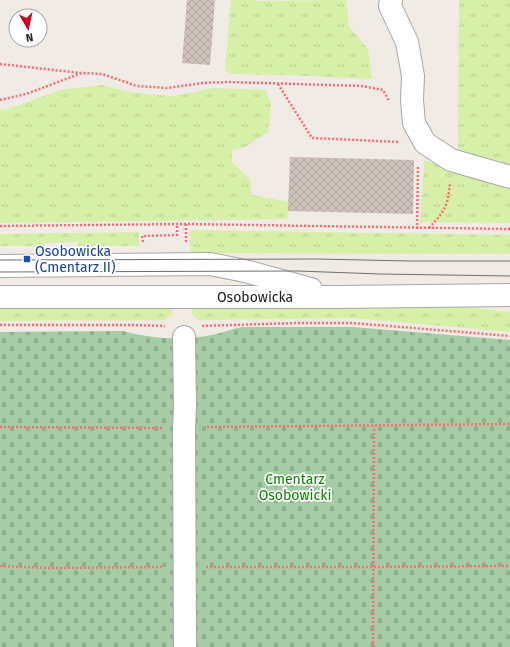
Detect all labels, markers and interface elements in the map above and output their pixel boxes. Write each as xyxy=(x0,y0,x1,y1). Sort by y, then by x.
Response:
north arrow xyxy=(8,8,48,48)
text: N xyxy=(25,30,34,44)
place label: Osobowicka (Cmentarz II) xyxy=(35,243,115,276)
marker: Osobowicka (Cmentarz II) xyxy=(22,254,32,264)
street label: Osobowicka xyxy=(217,289,293,306)
park label: Cmentarz Osobowicki xyxy=(259,471,331,504)

